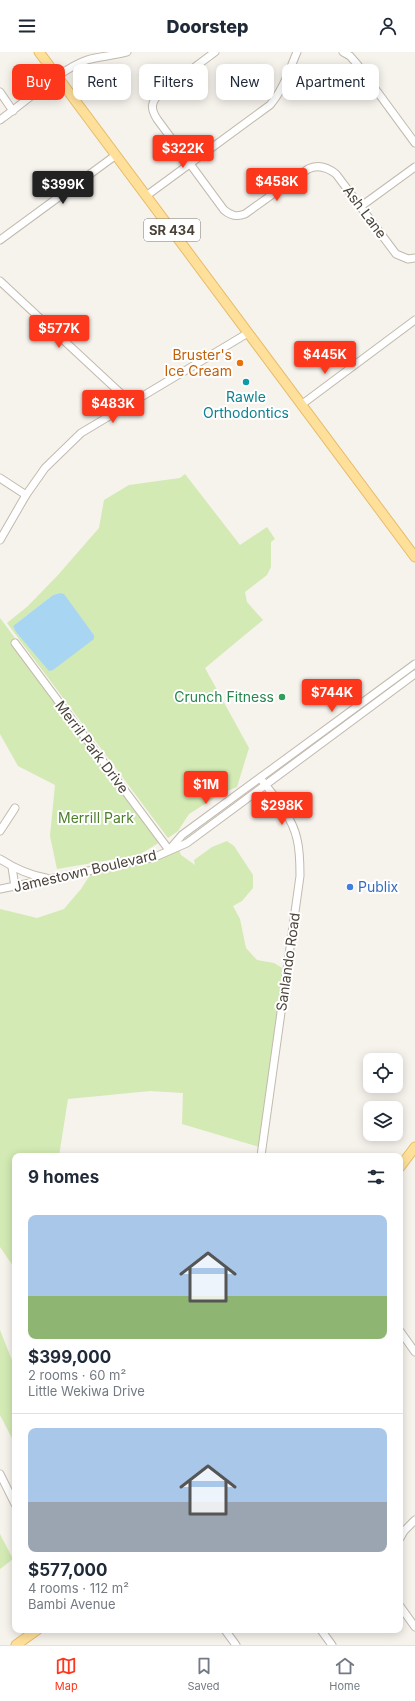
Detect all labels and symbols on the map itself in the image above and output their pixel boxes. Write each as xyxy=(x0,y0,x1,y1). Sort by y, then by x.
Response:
pin: $322K xyxy=(155,135,211,169)
pin: $458K xyxy=(249,168,305,202)
pin: $399K xyxy=(35,171,91,205)
street label: Ash Lane xyxy=(340,182,391,241)
road number: SR 434 xyxy=(144,219,200,241)
pin: $577K xyxy=(31,315,87,349)
pin: $445K xyxy=(297,341,353,375)
place label: Bruster's Ice Cream xyxy=(164,346,232,379)
marker: Bruster's Ice Cream xyxy=(235,358,245,368)
marker: Rawle Orthodontics xyxy=(241,377,251,387)
place label: Rawle Orthodontics xyxy=(203,388,289,421)
pin: $483K xyxy=(85,390,141,424)
pin: $744K xyxy=(304,679,360,713)
place label: Crunch Fitness xyxy=(174,688,274,705)
marker: Crunch Fitness xyxy=(277,692,287,702)
street label: Merril Park Drive xyxy=(52,697,133,796)
pin: $1M xyxy=(187,771,225,805)
pin: $298K xyxy=(254,792,310,826)
park label: Merrill Park xyxy=(58,809,134,826)
street label: Jamestown Boulevard xyxy=(12,846,158,895)
place label: Publix xyxy=(358,878,399,895)
marker: Publix xyxy=(345,882,355,892)
street label: Sanlando Road xyxy=(272,912,303,1012)

